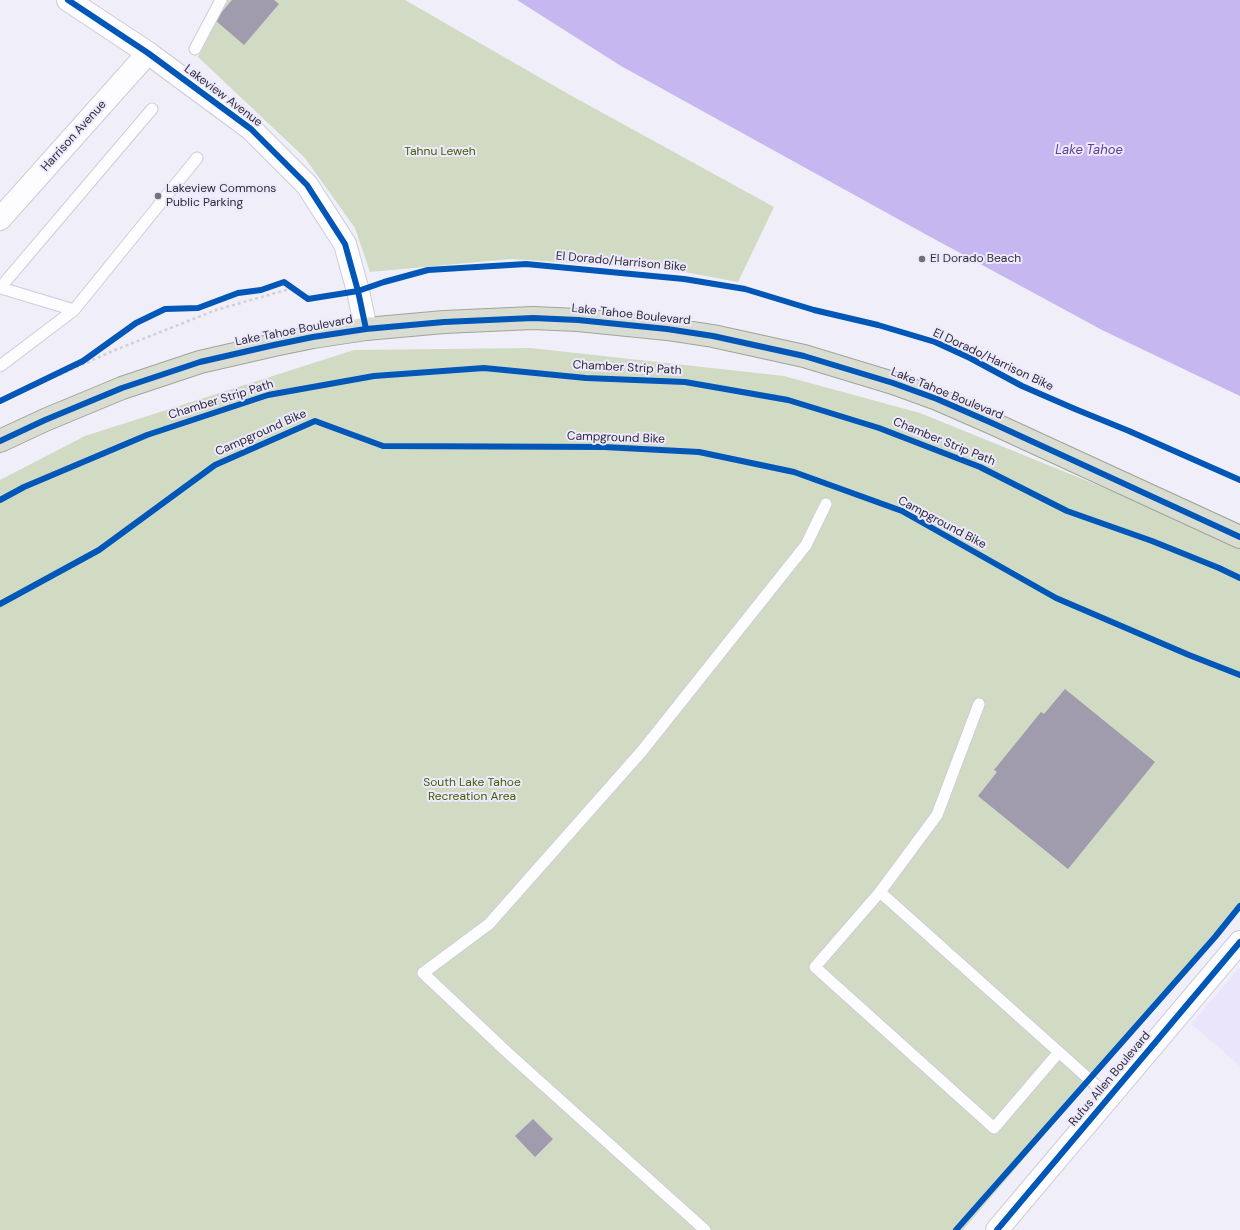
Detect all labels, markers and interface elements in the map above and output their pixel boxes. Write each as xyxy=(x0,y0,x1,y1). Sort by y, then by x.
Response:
street label: Lakeview Avenue xyxy=(181,62,265,130)
street label: Harrison Avenue xyxy=(38,98,110,174)
water label: Lake Tahoe xyxy=(1055,143,1123,159)
park label: Tahnu Leweh xyxy=(404,145,476,159)
place label: Lakeview Commons Public Parking xyxy=(166,182,276,210)
marker: Lakeview Commons Public Parking xyxy=(153,191,163,201)
street label: El Dorado/Harrison Bike xyxy=(555,249,687,275)
place label: El Dorado Beach xyxy=(930,252,1021,266)
marker: El Dorado Beach xyxy=(917,254,927,264)
street label: Lake Tahoe Boulevard xyxy=(571,302,691,328)
street label: Lake Tahoe Boulevard xyxy=(234,313,354,349)
street label: El Dorado/Harrison Bike xyxy=(931,326,1055,394)
street label: Chamber Strip Path xyxy=(572,358,682,378)
street label: Lake Tahoe Boulevard xyxy=(889,365,1005,423)
street label: Chamber Strip Path xyxy=(167,377,275,423)
street label: Campground Bike xyxy=(213,406,309,460)
street label: Chamber Strip Path xyxy=(891,415,997,469)
street label: Campground Bike xyxy=(567,429,665,447)
street label: Campground Bike xyxy=(895,494,989,552)
park label: South Lake Tahoe Recreation Area xyxy=(423,776,521,804)
street label: Rufus Allen Boulevard xyxy=(1066,1029,1154,1129)

